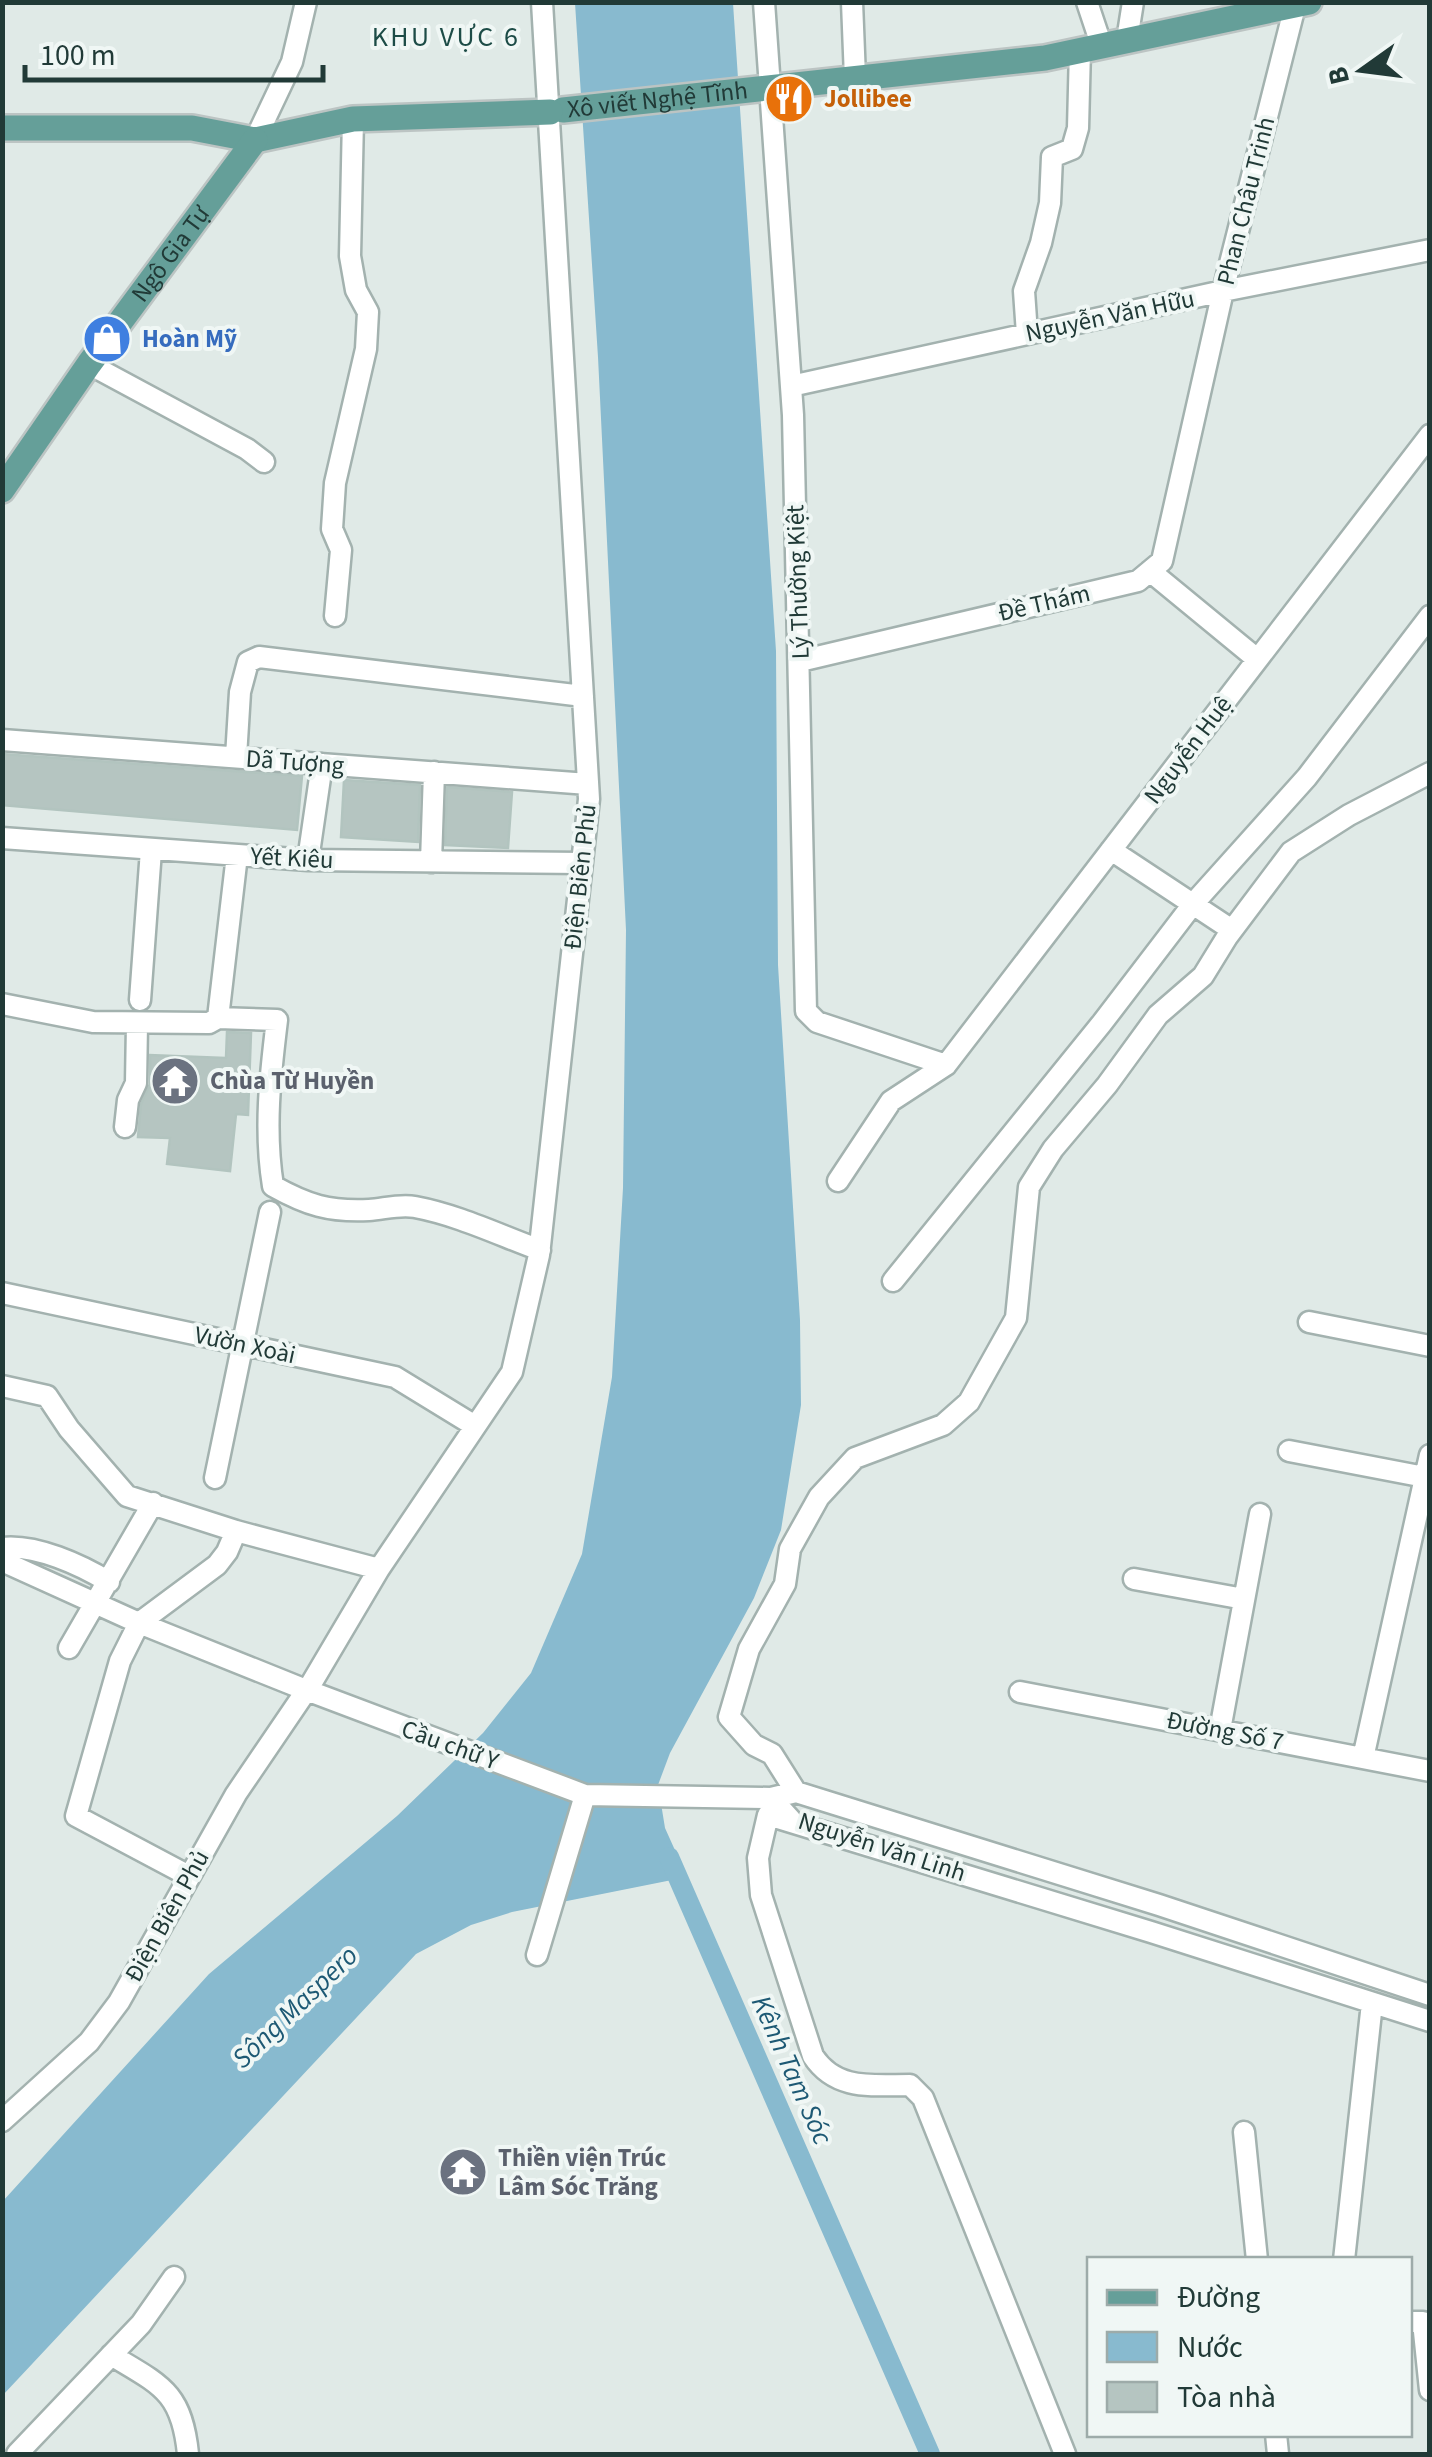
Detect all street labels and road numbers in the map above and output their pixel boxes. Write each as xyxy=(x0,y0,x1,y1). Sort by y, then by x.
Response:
street label: Xô viết Nghệ Tĩnh xyxy=(565,72,750,127)
street label: Phan Châu Trinh xyxy=(1208,113,1284,289)
street label: Ngô Gia Tự xyxy=(123,198,219,310)
street label: Nguyễn Văn Hữu xyxy=(1022,280,1198,352)
street label: Lý Thường Kiệt xyxy=(777,504,819,660)
street label: Đề Thám xyxy=(994,575,1094,631)
street label: Nguyễn Huệ xyxy=(1135,688,1241,812)
street label: Dã Tượng xyxy=(245,741,346,783)
street label: Điện Biên Phủ xyxy=(554,802,606,952)
street label: Yết Kiêu xyxy=(249,838,334,878)
street label: Vườn Xoài xyxy=(191,1317,299,1373)
street label: Đường Số 7 xyxy=(1163,1702,1287,1760)
street label: Cầu chữ Y xyxy=(396,1711,504,1779)
street label: Nguyễn Văn Linh xyxy=(794,1803,970,1891)
street label: Điện Biên Phủ xyxy=(116,1843,218,1989)

